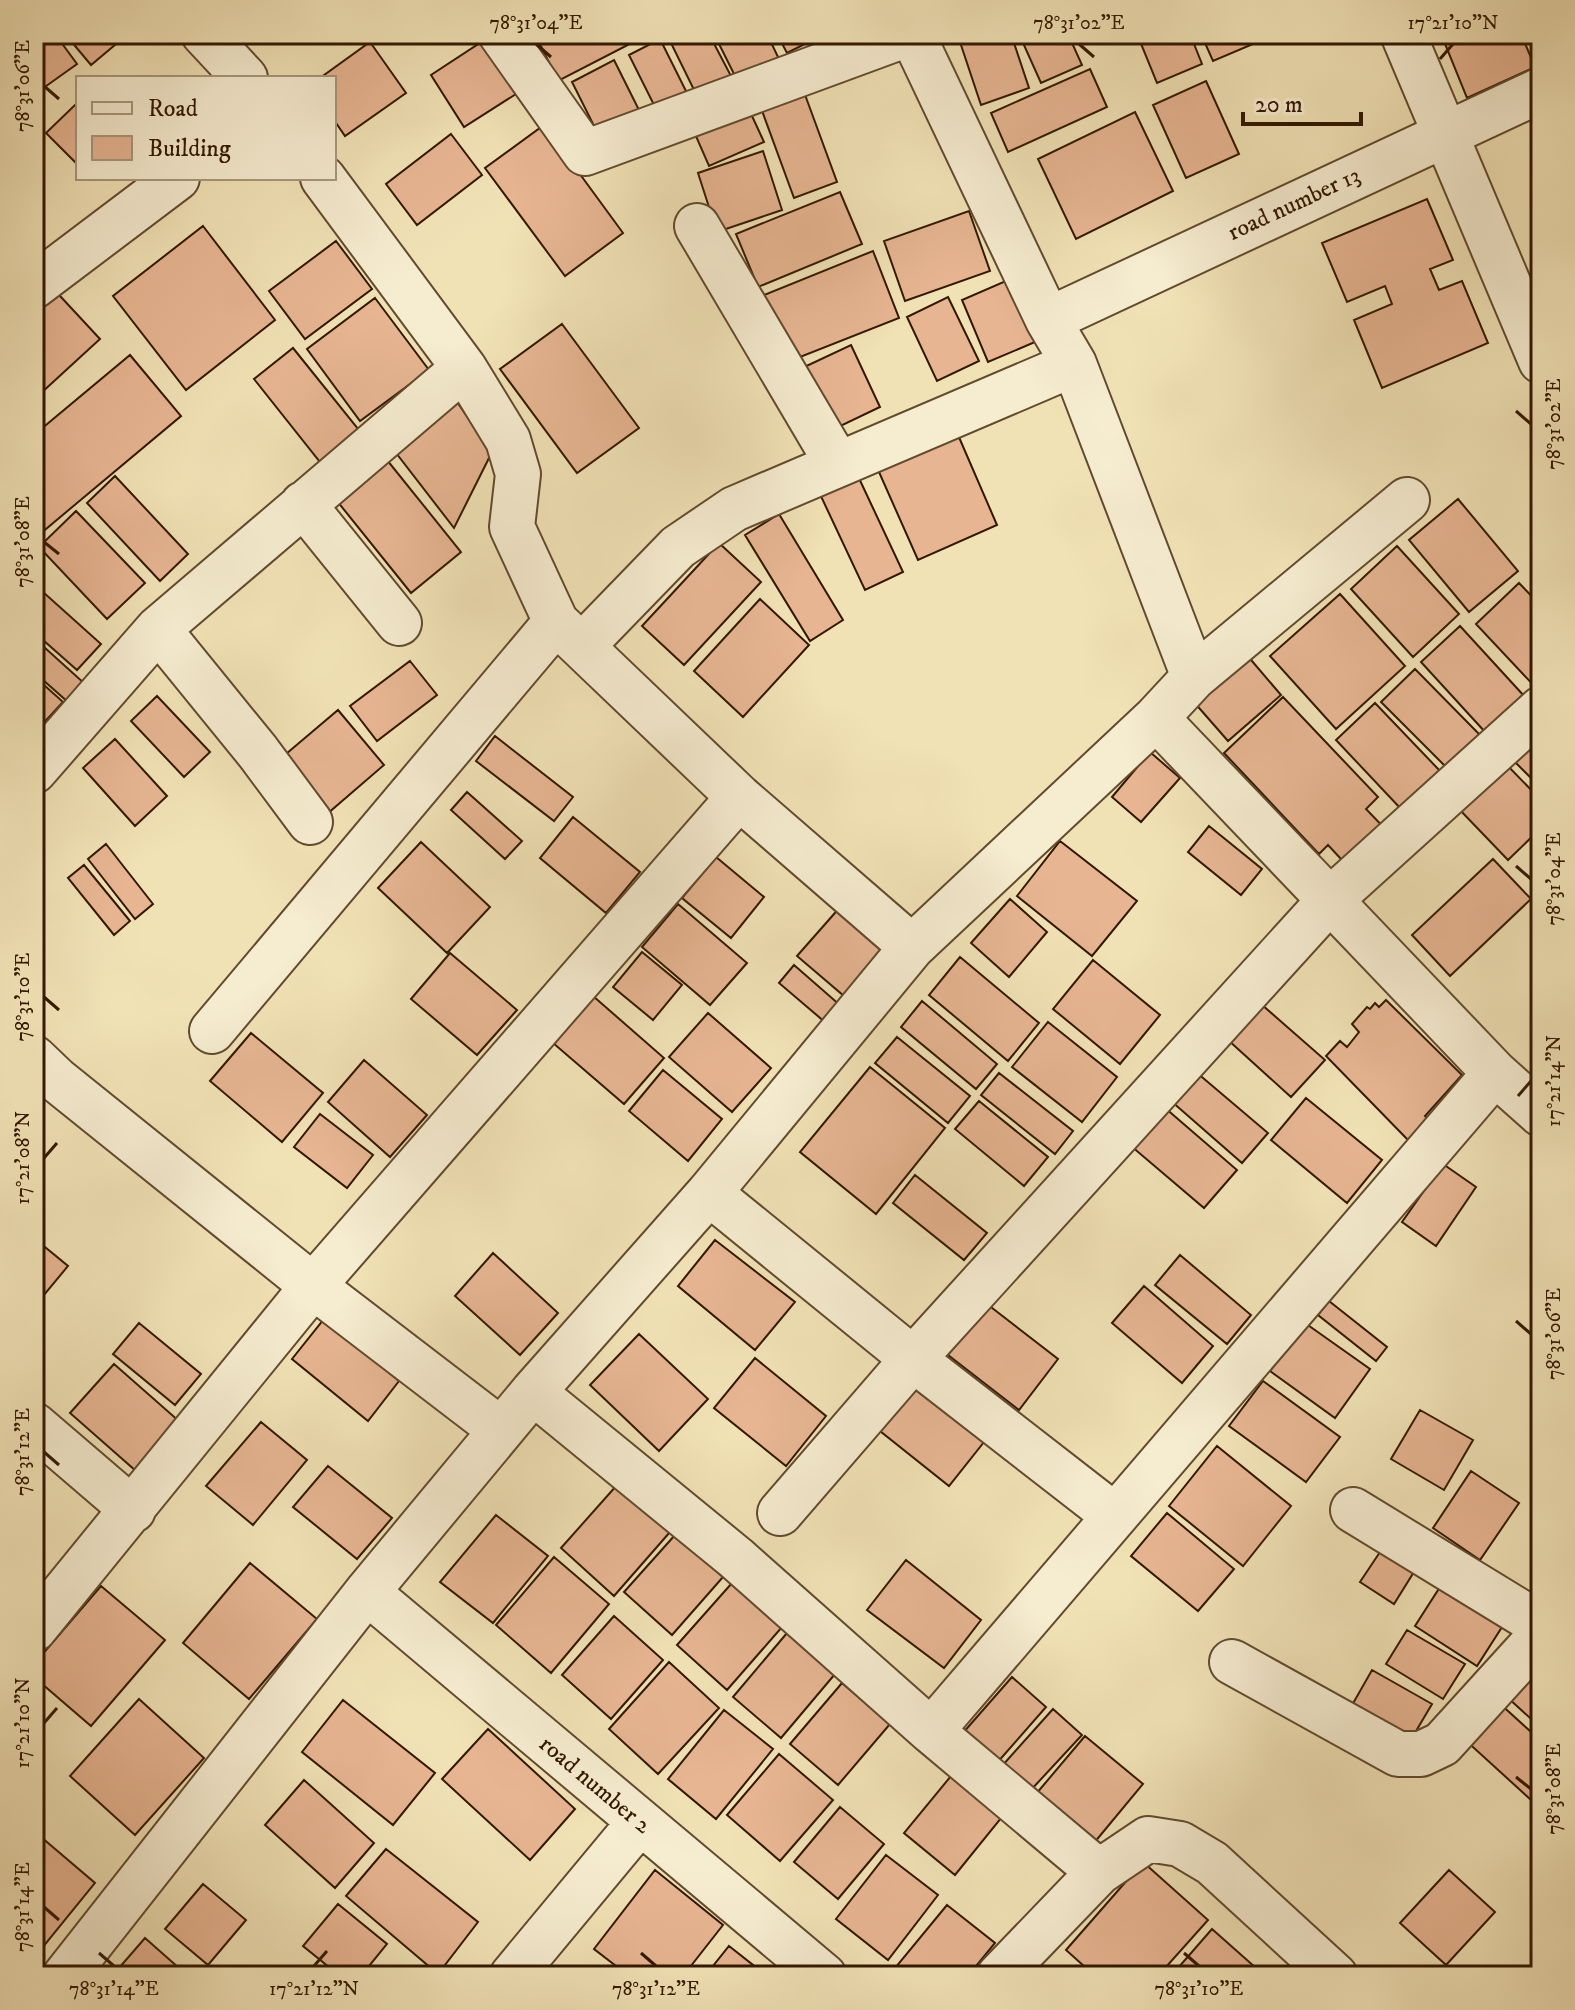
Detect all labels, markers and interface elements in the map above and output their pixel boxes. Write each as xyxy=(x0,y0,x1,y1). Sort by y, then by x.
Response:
text: 78°31'04"E xyxy=(489,11,583,36)
text: 78°31'02"E xyxy=(1033,11,1125,36)
text: 17°21'10"N xyxy=(1408,11,1498,36)
text: 78°31'06"E xyxy=(11,40,36,132)
legend xyxy=(76,76,336,180)
scale bar xyxy=(1243,76,1361,126)
text: 20 m xyxy=(1255,90,1303,120)
text: Road xyxy=(148,94,198,124)
text: Building xyxy=(148,134,231,164)
street label: road number 13 xyxy=(1223,160,1365,248)
text: 78°31'02"E xyxy=(1542,378,1567,470)
text: 78°31'08"E xyxy=(11,496,36,588)
text: 78°31'04"E xyxy=(1542,832,1567,926)
text: 78°31'10"E xyxy=(11,953,36,1042)
text: 17°21'14"N xyxy=(1542,1035,1567,1127)
text: 17°21'08"N xyxy=(11,1111,36,1205)
text: 78°31'06"E xyxy=(1542,1288,1567,1380)
text: 78°31'12"E xyxy=(11,1408,36,1496)
text: 17°21'10"N xyxy=(11,1678,36,1768)
street label: road number 2 xyxy=(533,1730,657,1841)
text: 78°31'08"E xyxy=(1542,1743,1567,1835)
text: 78°31'14"E xyxy=(11,1862,36,1952)
text: 78°31'14"E xyxy=(69,1977,159,2002)
text: 17°21'12"N xyxy=(269,1977,359,2002)
text: 78°31'12"E xyxy=(612,1977,700,2002)
text: 78°31'10"E xyxy=(1155,1977,1244,2002)

